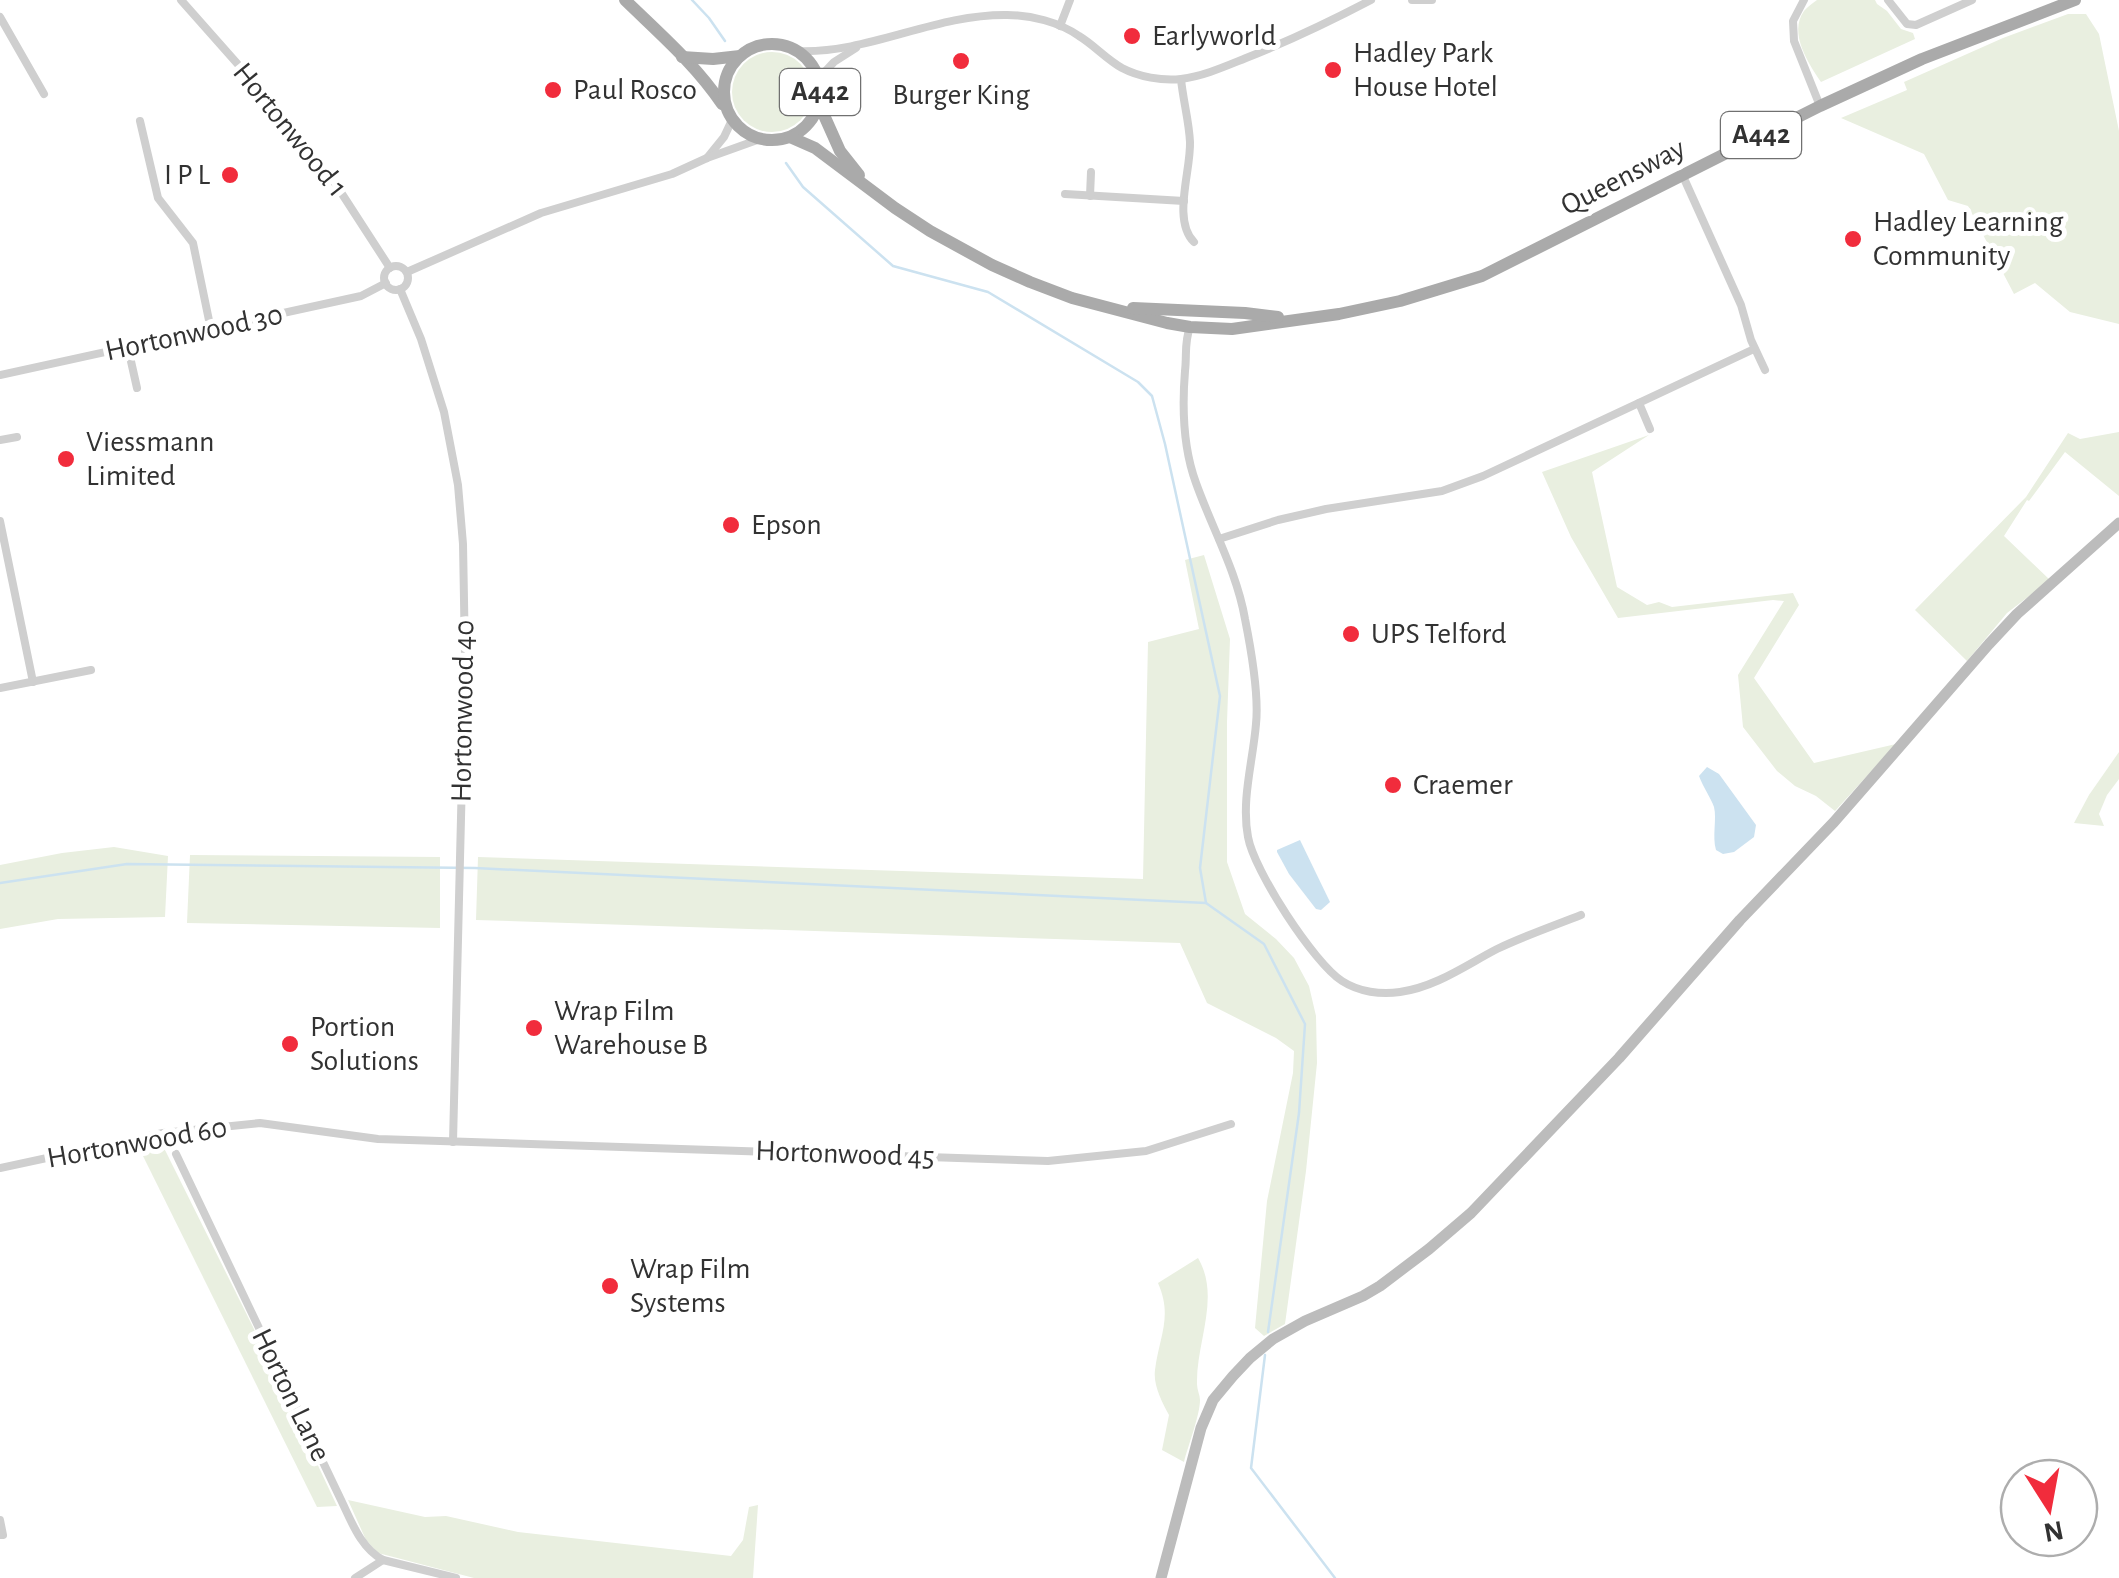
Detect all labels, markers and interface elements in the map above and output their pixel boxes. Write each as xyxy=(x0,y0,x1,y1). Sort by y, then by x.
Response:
place label: Earlyworld xyxy=(1152,21,1276,51)
marker: Earlyworld xyxy=(1121,25,1143,47)
place label: Hadley Park House Hotel xyxy=(1353,38,1498,102)
marker: Burger King xyxy=(950,50,972,72)
street label: Hortonwood 1 xyxy=(227,57,353,203)
marker: Hadley Park House Hotel xyxy=(1322,59,1344,81)
road number: A442 xyxy=(780,69,860,115)
place label: Paul Rosco xyxy=(573,75,697,105)
marker: Paul Rosco xyxy=(542,79,564,101)
place label: Burger King xyxy=(892,80,1030,110)
road number: A442 xyxy=(1721,112,1801,158)
street label: Queensway xyxy=(1556,133,1690,221)
place label: I P L xyxy=(164,160,211,190)
marker: I P L xyxy=(219,164,241,186)
place label: Hadley Learning Community xyxy=(1873,207,2064,271)
marker: Hadley Learning Community xyxy=(1842,228,1864,250)
street label: Hortonwood 30 xyxy=(103,300,285,366)
place label: Viessmann Limited xyxy=(86,427,214,491)
marker: Viessmann Limited xyxy=(55,448,77,470)
place label: Epson xyxy=(751,510,822,540)
marker: Epson xyxy=(720,514,742,536)
street label: Hortonwood 40 xyxy=(446,619,480,803)
place label: UPS Telford xyxy=(1371,619,1507,649)
marker: UPS Telford xyxy=(1340,623,1362,645)
place label: Craemer xyxy=(1413,770,1513,800)
marker: Craemer xyxy=(1382,774,1404,796)
place label: Wrap Film Warehouse B xyxy=(554,996,708,1060)
place label: Portion Solutions xyxy=(310,1012,419,1076)
marker: Wrap Film Warehouse B xyxy=(523,1017,545,1039)
marker: Portion Solutions xyxy=(279,1033,301,1055)
street label: Hortonwood 60 xyxy=(45,1112,229,1174)
street label: Hortonwood 45 xyxy=(755,1136,935,1172)
place label: Wrap Film Systems xyxy=(630,1254,751,1318)
marker: Wrap Film Systems xyxy=(599,1275,621,1297)
street label: Horton Lane xyxy=(246,1324,336,1466)
north arrow xyxy=(1999,1458,2099,1558)
text: N xyxy=(2041,1515,2066,1546)

